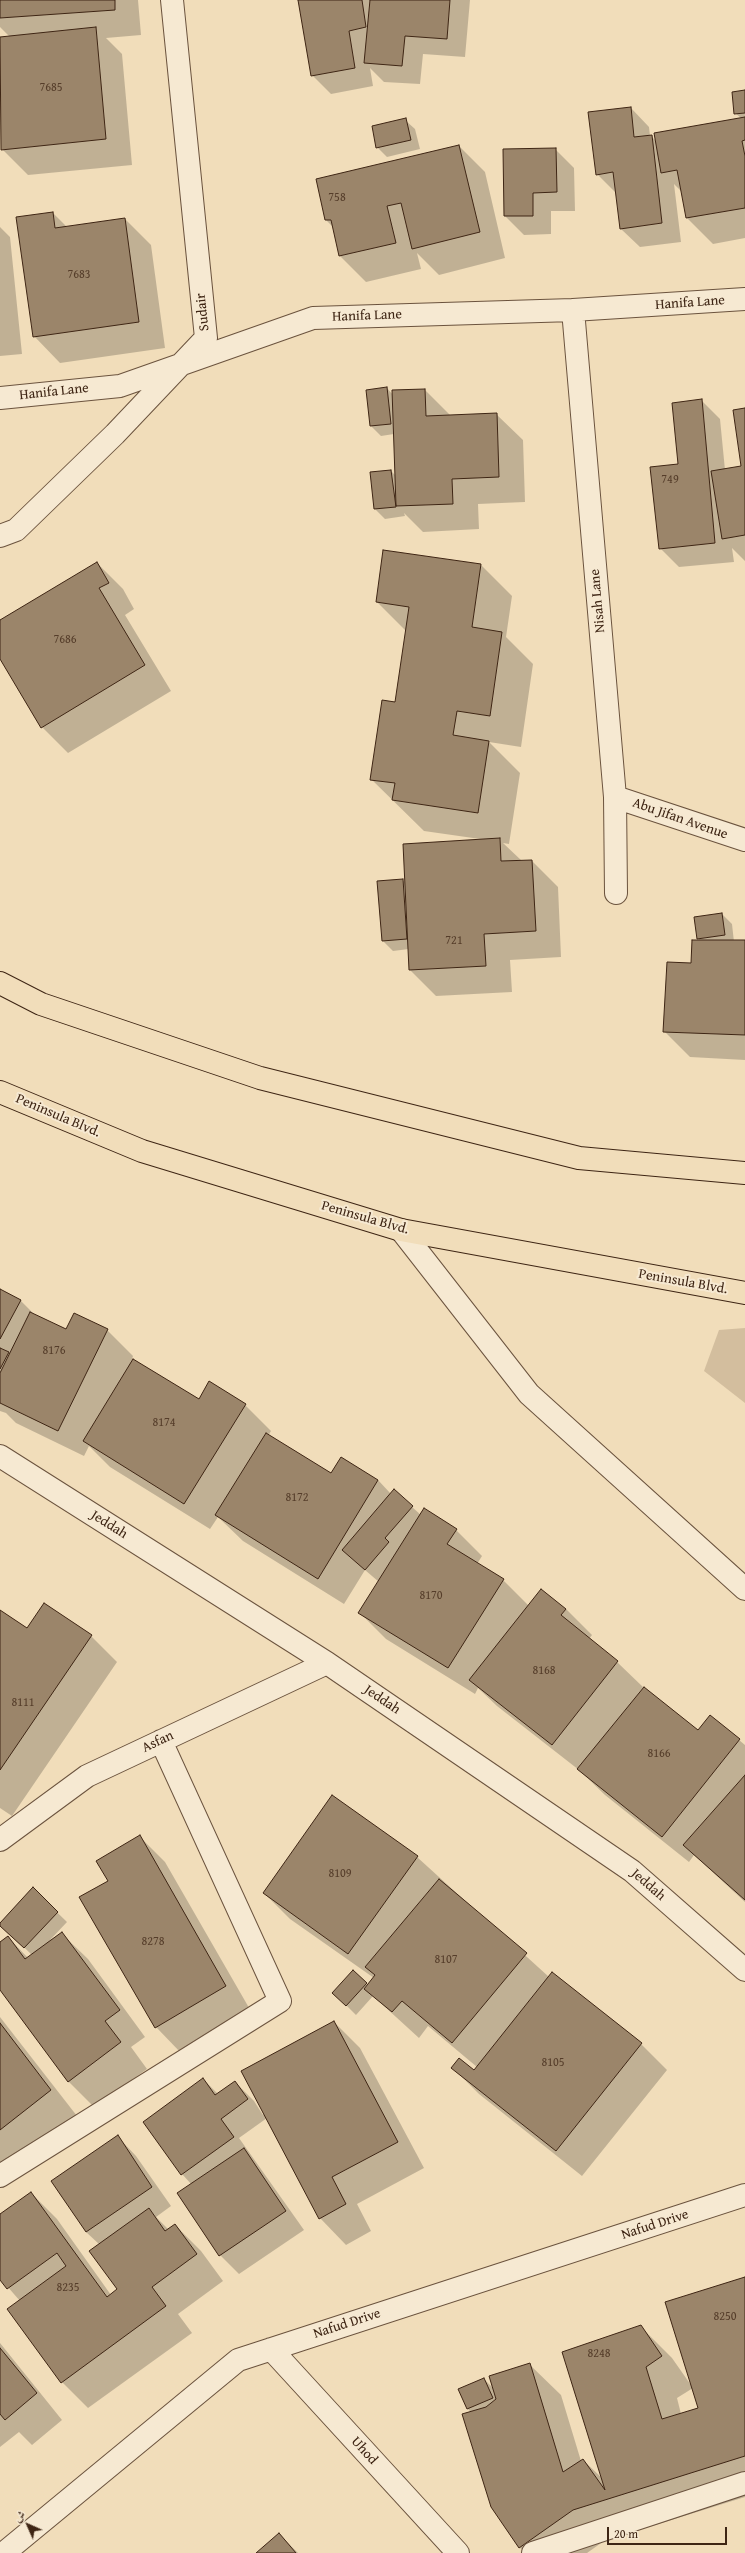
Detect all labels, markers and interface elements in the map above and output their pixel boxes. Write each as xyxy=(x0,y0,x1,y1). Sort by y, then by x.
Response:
house number: 7685 xyxy=(39,81,63,95)
house number: 758 xyxy=(328,191,346,205)
house number: 7683 xyxy=(67,268,91,282)
street label: Sudair xyxy=(193,292,213,332)
street label: Hanifa Lane xyxy=(655,292,725,314)
street label: Hanifa Lane xyxy=(332,306,402,326)
street label: Hanifa Lane xyxy=(18,380,90,404)
house number: 749 xyxy=(661,473,679,487)
street label: Nisah Lane xyxy=(587,568,609,634)
house number: 7686 xyxy=(53,633,77,647)
street label: Abu Jifan Avenue xyxy=(630,795,730,843)
house number: 721 xyxy=(445,934,463,948)
street label: Peninsula Blvd. xyxy=(13,1091,103,1141)
street label: Peninsula Blvd. xyxy=(319,1197,411,1239)
street label: Peninsula Blvd. xyxy=(637,1266,729,1298)
house number: 8176 xyxy=(42,1344,66,1358)
house number: 8174 xyxy=(152,1416,176,1430)
house number: 8172 xyxy=(285,1491,309,1505)
street label: Jeddah xyxy=(87,1507,131,1543)
house number: 8170 xyxy=(419,1589,443,1603)
house number: 8168 xyxy=(532,1664,556,1678)
street label: Jeddah xyxy=(361,1682,403,1718)
house number: 8111 xyxy=(11,1696,35,1710)
street label: Asfan xyxy=(139,1727,177,1757)
house number: 8166 xyxy=(647,1747,671,1761)
street label: Jeddah xyxy=(627,1865,669,1905)
house number: 8109 xyxy=(328,1867,352,1881)
house number: 8278 xyxy=(141,1935,165,1949)
house number: 8107 xyxy=(434,1953,458,1967)
house number: 8105 xyxy=(541,2056,565,2070)
street label: Nafud Drive xyxy=(619,2206,691,2244)
house number: 8235 xyxy=(56,2281,80,2295)
street label: Nafud Drive xyxy=(311,2305,383,2343)
house number: 8250 xyxy=(713,2310,737,2324)
house number: 8248 xyxy=(587,2347,611,2361)
street label: Uhod xyxy=(347,2434,381,2468)
north arrow xyxy=(8,2505,48,2545)
text: ش xyxy=(10,2507,29,2526)
scale bar xyxy=(609,2519,729,2545)
text: 20 m xyxy=(614,2525,638,2542)

